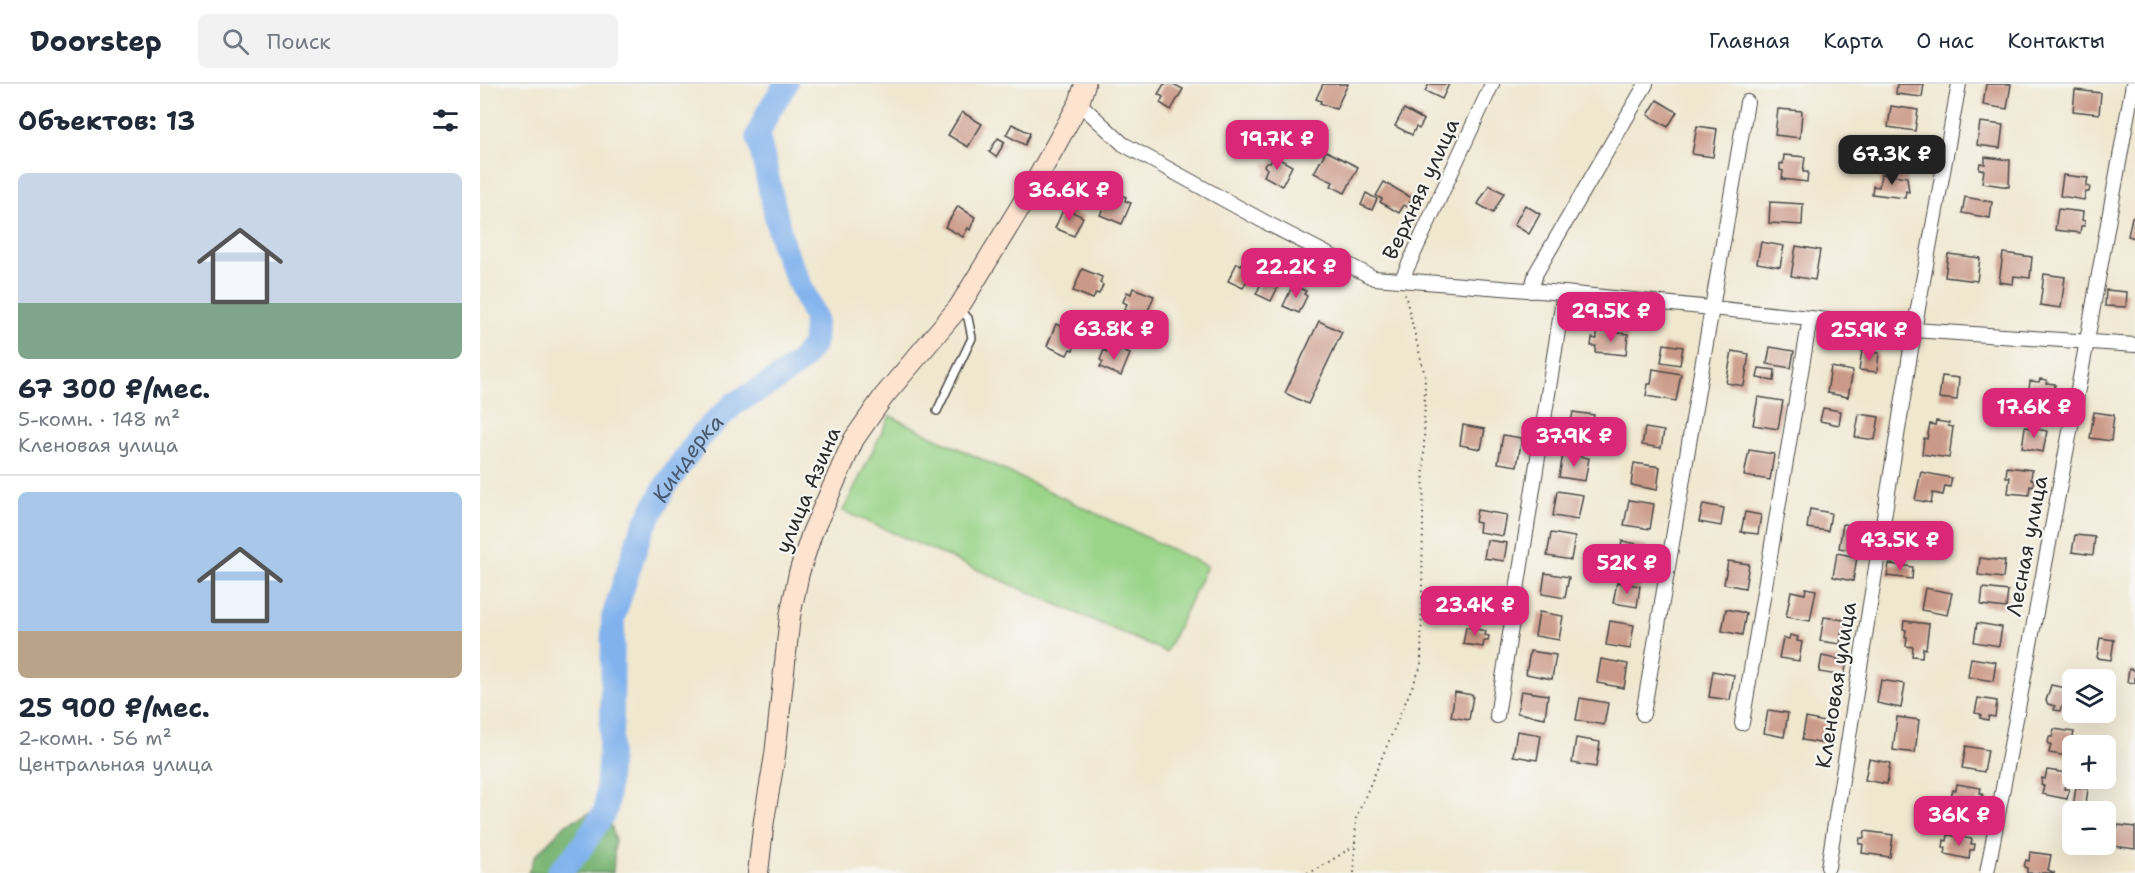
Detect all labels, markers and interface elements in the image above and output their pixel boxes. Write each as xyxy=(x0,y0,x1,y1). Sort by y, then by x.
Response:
search box xyxy=(198,14,618,68)
text: Doorstep xyxy=(30,22,162,60)
icon: search xyxy=(219,25,252,58)
text: Поиск xyxy=(267,27,331,56)
text: Главная xyxy=(1709,27,1790,55)
text: Карта xyxy=(1823,27,1883,55)
text: О нас xyxy=(1916,27,1974,55)
text: Контакты xyxy=(2007,27,2105,55)
text: Объектов: 13 xyxy=(18,103,195,138)
icon: filters xyxy=(429,104,462,137)
street label: Верхняя улица xyxy=(1376,114,1466,264)
pin: 19.7K ₽ xyxy=(1222,120,1332,171)
text: 19.7K ₽ xyxy=(1240,126,1314,152)
pin: 67.3K ₽ xyxy=(1837,135,1947,186)
text: 67.3K ₽ xyxy=(1852,141,1932,167)
pin: 36.6K ₽ xyxy=(1014,171,1124,222)
text: 36.6K ₽ xyxy=(1028,177,1110,203)
icon: home xyxy=(186,212,294,320)
pin: 22.2K ₽ xyxy=(1241,248,1351,299)
text: 22.2K ₽ xyxy=(1255,254,1337,280)
pin: 29.5K ₽ xyxy=(1556,292,1666,343)
text: 29.5K ₽ xyxy=(1571,298,1651,324)
pin: 63.8K ₽ xyxy=(1059,310,1169,361)
pin: 25.9K ₽ xyxy=(1814,311,1924,362)
text: 63.8K ₽ xyxy=(1074,316,1154,342)
text: 25.9K ₽ xyxy=(1830,317,1908,343)
text: 67 300 ₽/мес. xyxy=(18,371,210,406)
pin: 17.6K ₽ xyxy=(1979,388,2089,439)
text: 17.6K ₽ xyxy=(1996,394,2072,420)
text: 5-комн. · 148 m² xyxy=(18,406,180,432)
water label: Киндерка xyxy=(645,407,730,508)
pin: 37.9K ₽ xyxy=(1519,417,1629,468)
street label: улица Азина xyxy=(769,422,847,558)
text: 37.9K ₽ xyxy=(1535,423,1613,449)
text: Кленовая улица xyxy=(18,432,178,458)
street label: Лесная улица xyxy=(2000,473,2054,619)
pin: 43.5K ₽ xyxy=(1845,521,1955,572)
text: 43.5K ₽ xyxy=(1860,527,1940,553)
icon: home xyxy=(186,531,294,639)
pin: 52K ₽ xyxy=(1585,544,1669,595)
text: 52K ₽ xyxy=(1597,550,1657,576)
pin: 23.4K ₽ xyxy=(1420,586,1530,637)
text: 23.4K ₽ xyxy=(1435,592,1515,618)
street label: Кленовая улица xyxy=(1809,600,1863,770)
map controls xyxy=(2062,669,2116,855)
button: layers xyxy=(2062,669,2116,723)
text: 25 900 ₽/мес. xyxy=(18,690,210,725)
text: 2-комн. · 56 m² xyxy=(18,725,172,751)
button: + xyxy=(2062,735,2116,789)
text: Центральная улица xyxy=(18,751,213,777)
pin: 36K ₽ xyxy=(1917,796,2001,847)
button: − xyxy=(2062,801,2116,855)
text: 36K ₽ xyxy=(1928,802,1990,828)

